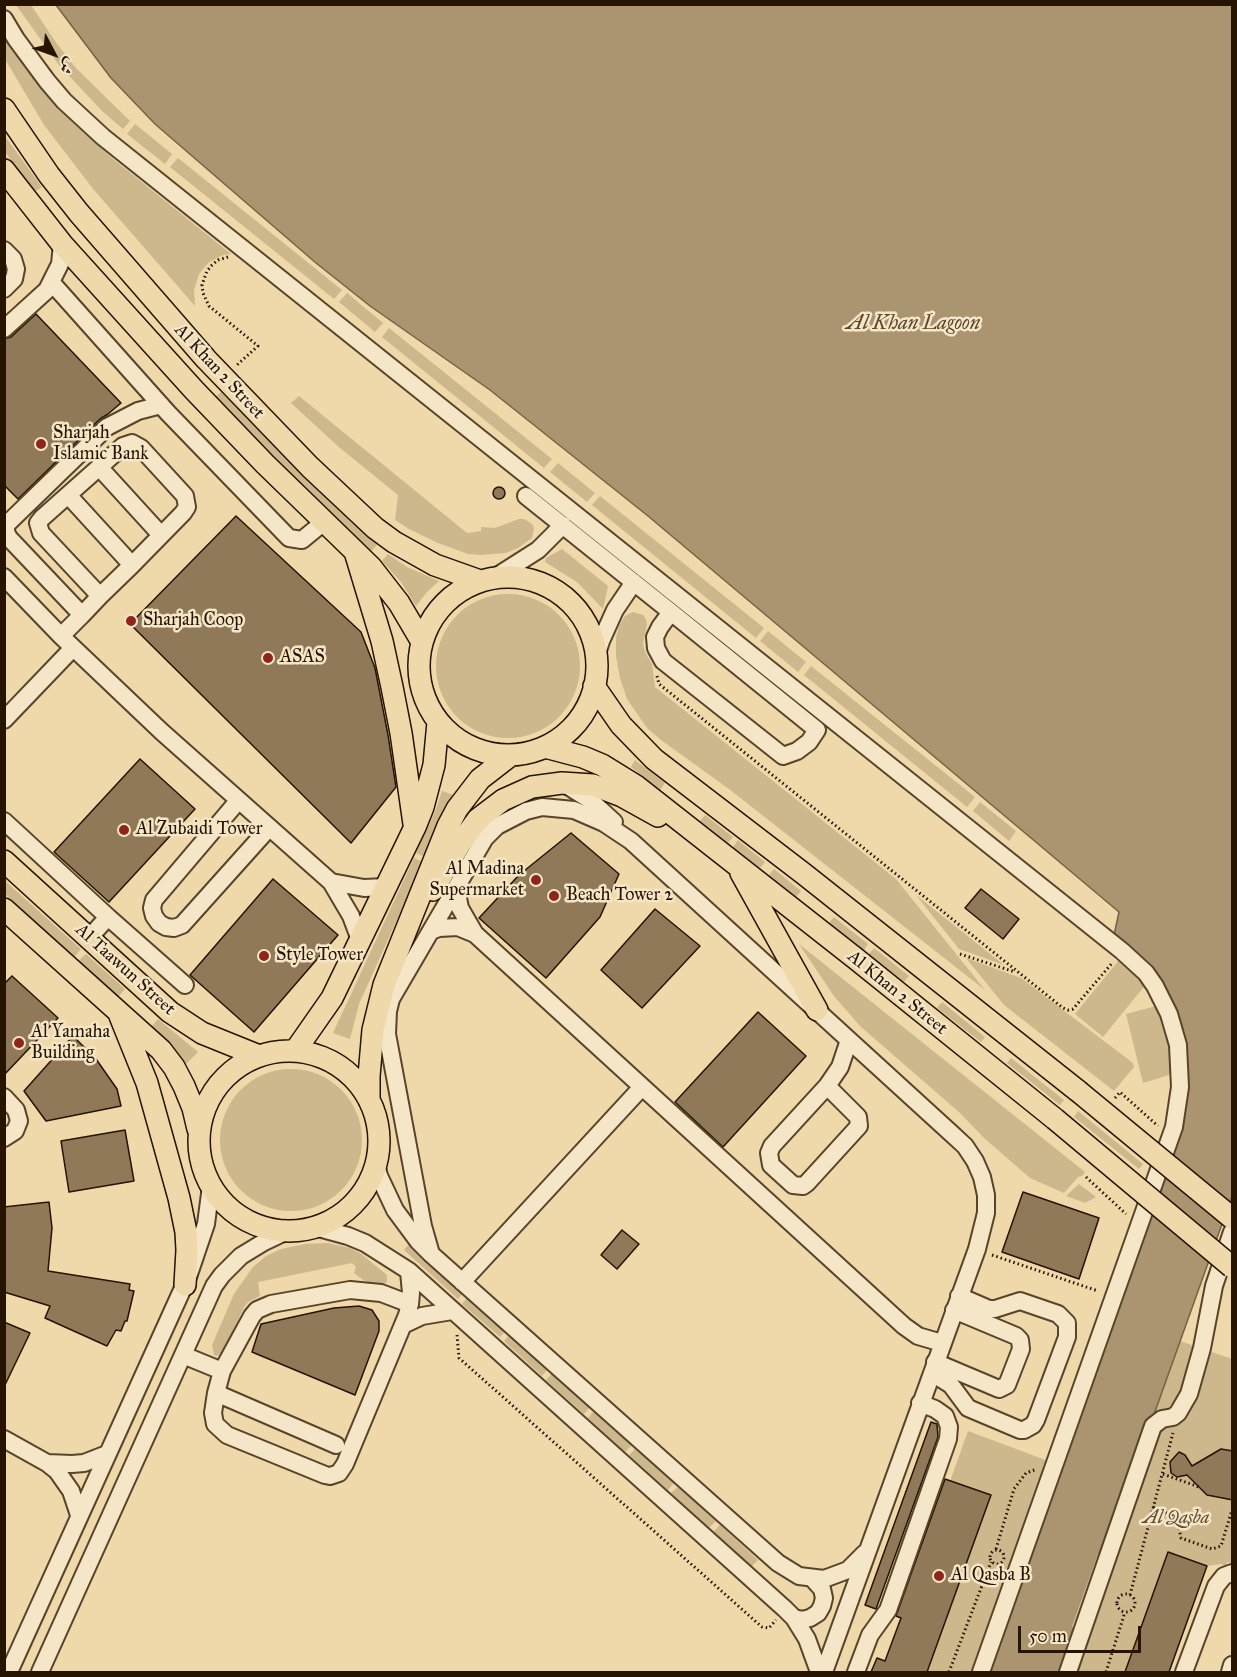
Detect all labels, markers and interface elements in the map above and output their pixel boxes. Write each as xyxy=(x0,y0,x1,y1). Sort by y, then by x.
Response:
north arrow xyxy=(24,24,84,84)
text: ش xyxy=(56,54,80,78)
water label: Al Khan Lagoon xyxy=(846,312,980,336)
street label: Al Khan 2 Street xyxy=(169,320,269,424)
place label: Sharjah Islamic Bank xyxy=(53,423,149,466)
marker: Sharjah Islamic Bank xyxy=(34,437,48,451)
place label: Sharjah Coop xyxy=(143,610,243,632)
marker: Sharjah Coop xyxy=(124,614,138,628)
place label: ASAS xyxy=(280,647,325,669)
marker: ASAS xyxy=(261,651,275,665)
place label: Al Zubaidi Tower xyxy=(136,819,263,841)
marker: Al Zubaidi Tower xyxy=(117,823,131,837)
place label: Al Madina Supermarket xyxy=(429,859,524,902)
marker: Al Madina Supermarket xyxy=(529,873,543,887)
place label: Beach Tower 2 xyxy=(566,885,673,907)
marker: Beach Tower 2 xyxy=(547,889,561,903)
street label: Al Taawun Street xyxy=(71,920,179,1020)
place label: Style Tower xyxy=(276,945,363,967)
street label: Al Khan 2 Street xyxy=(843,946,951,1040)
marker: Style Tower xyxy=(257,949,271,963)
place label: Al Yamaha Building xyxy=(31,1022,110,1064)
marker: Al Yamaha Building xyxy=(12,1036,26,1050)
park label: Al Qasba xyxy=(1143,1508,1209,1530)
place label: Al Qasba B xyxy=(951,1565,1031,1587)
marker: Al Qasba B xyxy=(932,1569,946,1583)
scale bar xyxy=(1021,1614,1144,1652)
text: 50 m xyxy=(1029,1625,1067,1647)

